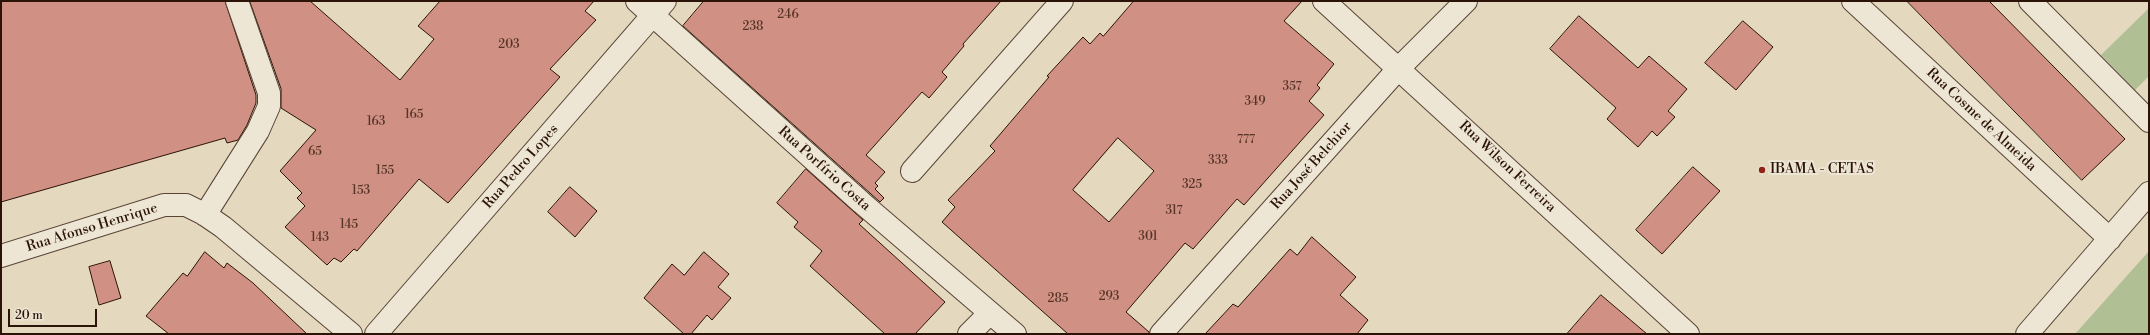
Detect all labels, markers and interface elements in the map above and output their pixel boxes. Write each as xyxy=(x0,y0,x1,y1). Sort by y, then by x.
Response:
house number: 246 xyxy=(777,8,799,22)
house number: 238 xyxy=(743,20,763,34)
house number: 203 xyxy=(498,38,520,52)
street label: Rua Cosme de Almeida xyxy=(1923,65,2039,175)
house number: 357 xyxy=(1283,80,1301,94)
house number: 349 xyxy=(1244,95,1266,109)
house number: 165 xyxy=(405,108,423,122)
house number: 163 xyxy=(367,115,385,129)
street label: Rua Wilson Ferreira xyxy=(1455,118,1559,216)
street label: Rua José Belchior xyxy=(1268,119,1356,213)
street label: Rua Pedro Lopes xyxy=(480,121,562,213)
street label: Rua Porfírio Costa xyxy=(774,123,874,215)
house number: 777 xyxy=(1237,133,1255,147)
house number: 65 xyxy=(308,145,322,159)
house number: 333 xyxy=(1208,154,1228,168)
place label: IBAMA - CETAS xyxy=(1770,162,1874,178)
house number: 155 xyxy=(376,164,394,178)
marker: IBAMA - CETAS xyxy=(1757,165,1767,175)
house number: 325 xyxy=(1182,178,1202,192)
house number: 153 xyxy=(352,184,370,198)
street label: Rua Afonso Henrique xyxy=(24,200,160,256)
house number: 317 xyxy=(1166,204,1182,218)
house number: 145 xyxy=(340,218,358,232)
house number: 301 xyxy=(1138,230,1158,244)
house number: 143 xyxy=(311,231,329,245)
house number: 293 xyxy=(1099,290,1119,304)
house number: 285 xyxy=(1048,292,1068,306)
scale bar xyxy=(10,301,99,327)
text: 20 m xyxy=(15,308,43,323)

